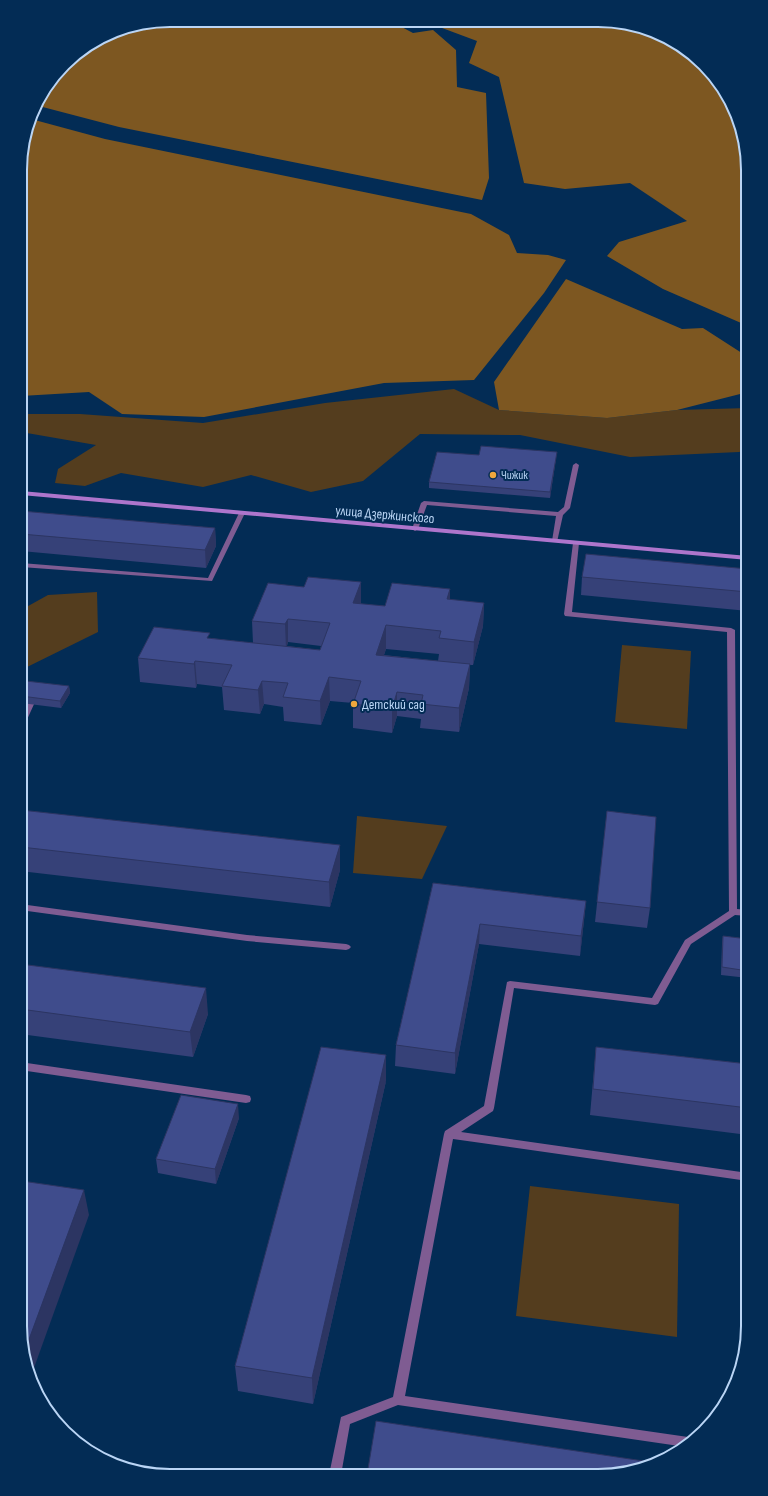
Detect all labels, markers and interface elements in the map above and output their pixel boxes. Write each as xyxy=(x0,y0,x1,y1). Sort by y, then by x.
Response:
place label: Чижик xyxy=(501,468,528,483)
marker: Чижик xyxy=(488,470,498,480)
street label: улица Дзержинского xyxy=(335,502,435,527)
place label: Детский сад xyxy=(362,696,425,713)
marker: Детский сад xyxy=(349,699,359,709)

